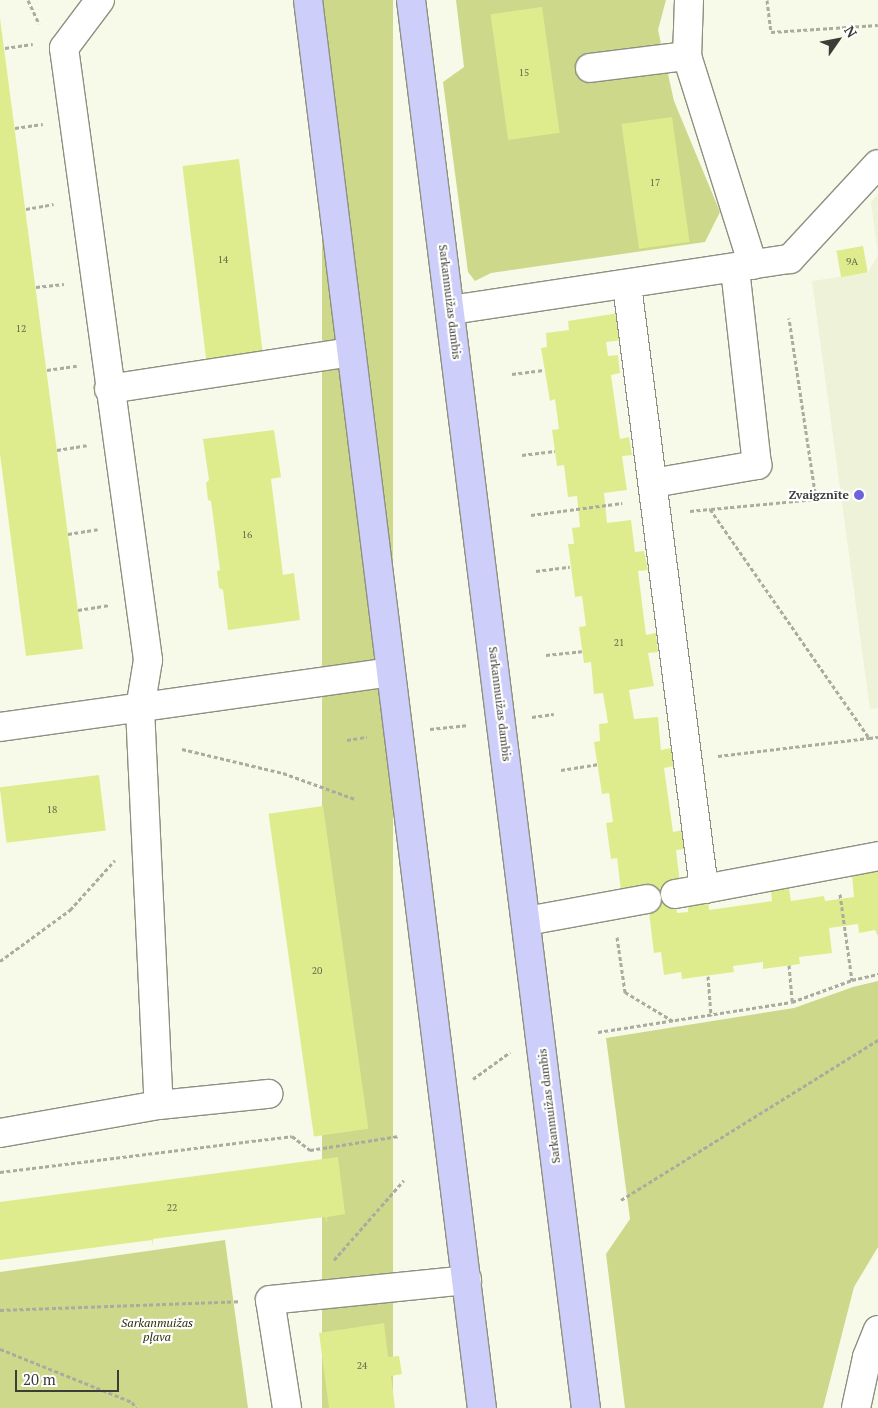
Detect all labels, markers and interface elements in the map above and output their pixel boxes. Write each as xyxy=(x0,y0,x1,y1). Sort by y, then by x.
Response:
north arrow xyxy=(813,15,863,65)
text: N xyxy=(840,22,862,41)
house number: 15 xyxy=(519,67,529,79)
house number: 17 xyxy=(650,177,660,189)
street label: Sarkanmuižas dambis xyxy=(436,244,464,360)
house number: 14 xyxy=(218,254,228,266)
house number: 9A xyxy=(846,256,858,268)
house number: 12 xyxy=(16,323,26,335)
place label: Zvaigznīte xyxy=(789,488,849,502)
marker: Zvaigznīte xyxy=(853,489,865,501)
house number: 16 xyxy=(242,529,252,541)
house number: 21 xyxy=(614,637,624,649)
street label: Sarkanmuižas dambis xyxy=(486,646,514,762)
house number: 18 xyxy=(47,804,57,816)
house number: 20 xyxy=(312,965,322,977)
street label: Sarkanmuižas dambis xyxy=(535,1048,563,1164)
house number: 22 xyxy=(167,1202,177,1214)
park label: Sarkanmuižas pļava xyxy=(121,1316,193,1344)
scale bar xyxy=(18,1360,121,1392)
house number: 24 xyxy=(357,1360,367,1372)
text: 20 m xyxy=(23,1369,56,1389)

